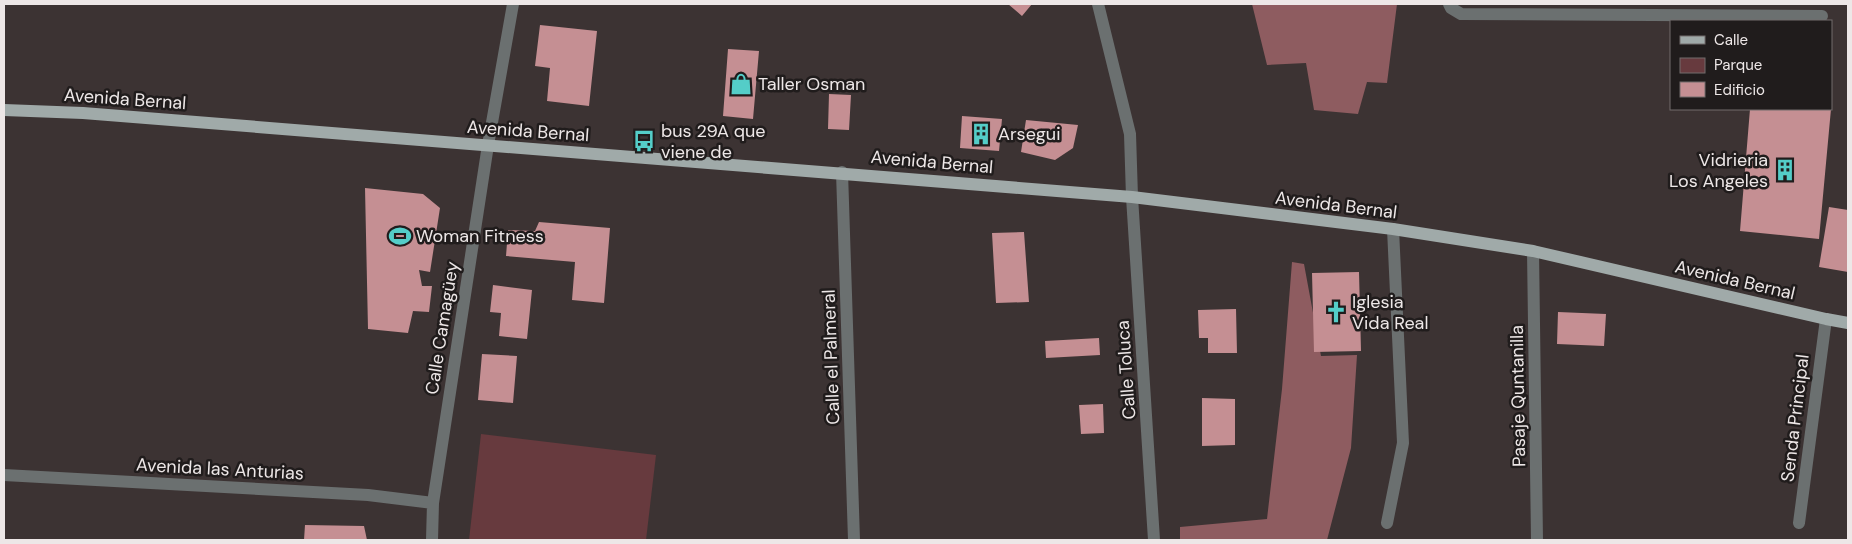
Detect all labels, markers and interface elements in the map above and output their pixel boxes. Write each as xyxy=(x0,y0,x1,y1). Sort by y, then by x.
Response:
legend xyxy=(1670,20,1832,110)
text: Calle xyxy=(1714,30,1748,50)
text: Parque xyxy=(1714,55,1762,75)
shop icon: Taller Osman xyxy=(728,71,754,97)
place label: Taller Osman xyxy=(758,72,865,96)
text: Edificio xyxy=(1714,80,1765,100)
street label: Avenida Bernal xyxy=(63,83,187,115)
street label: Avenida Bernal xyxy=(466,115,590,147)
place label: bus 29A que viene de xyxy=(661,119,766,164)
building icon: Arsegui xyxy=(968,121,994,147)
place label: Arsegui xyxy=(998,122,1061,146)
bus stop icon: bus 29A que viene de xyxy=(631,128,657,154)
street label: Avenida Bernal xyxy=(870,145,994,179)
place label: Vidrieria Los Angeles xyxy=(1669,148,1768,193)
building icon: Vidrieria Los Angeles xyxy=(1772,157,1798,183)
street label: Avenida Bernal xyxy=(1274,186,1398,224)
sports icon: Woman Fitness xyxy=(387,223,413,249)
place label: Woman Fitness xyxy=(416,224,544,248)
street label: Avenida Bernal xyxy=(1673,255,1797,305)
street label: Calle Camagüey xyxy=(420,260,464,396)
street label: Calle el Palmeral xyxy=(817,289,845,425)
place label: Iglesia Vida Real xyxy=(1352,290,1428,335)
church icon: Iglesia Vida Real xyxy=(1323,299,1349,325)
street label: Calle Toluca xyxy=(1111,320,1141,420)
street label: Pasaje Quntanilla xyxy=(1505,325,1531,467)
street label: Senda Principal xyxy=(1775,353,1815,483)
street label: Avenida las Anturias xyxy=(136,453,304,485)

